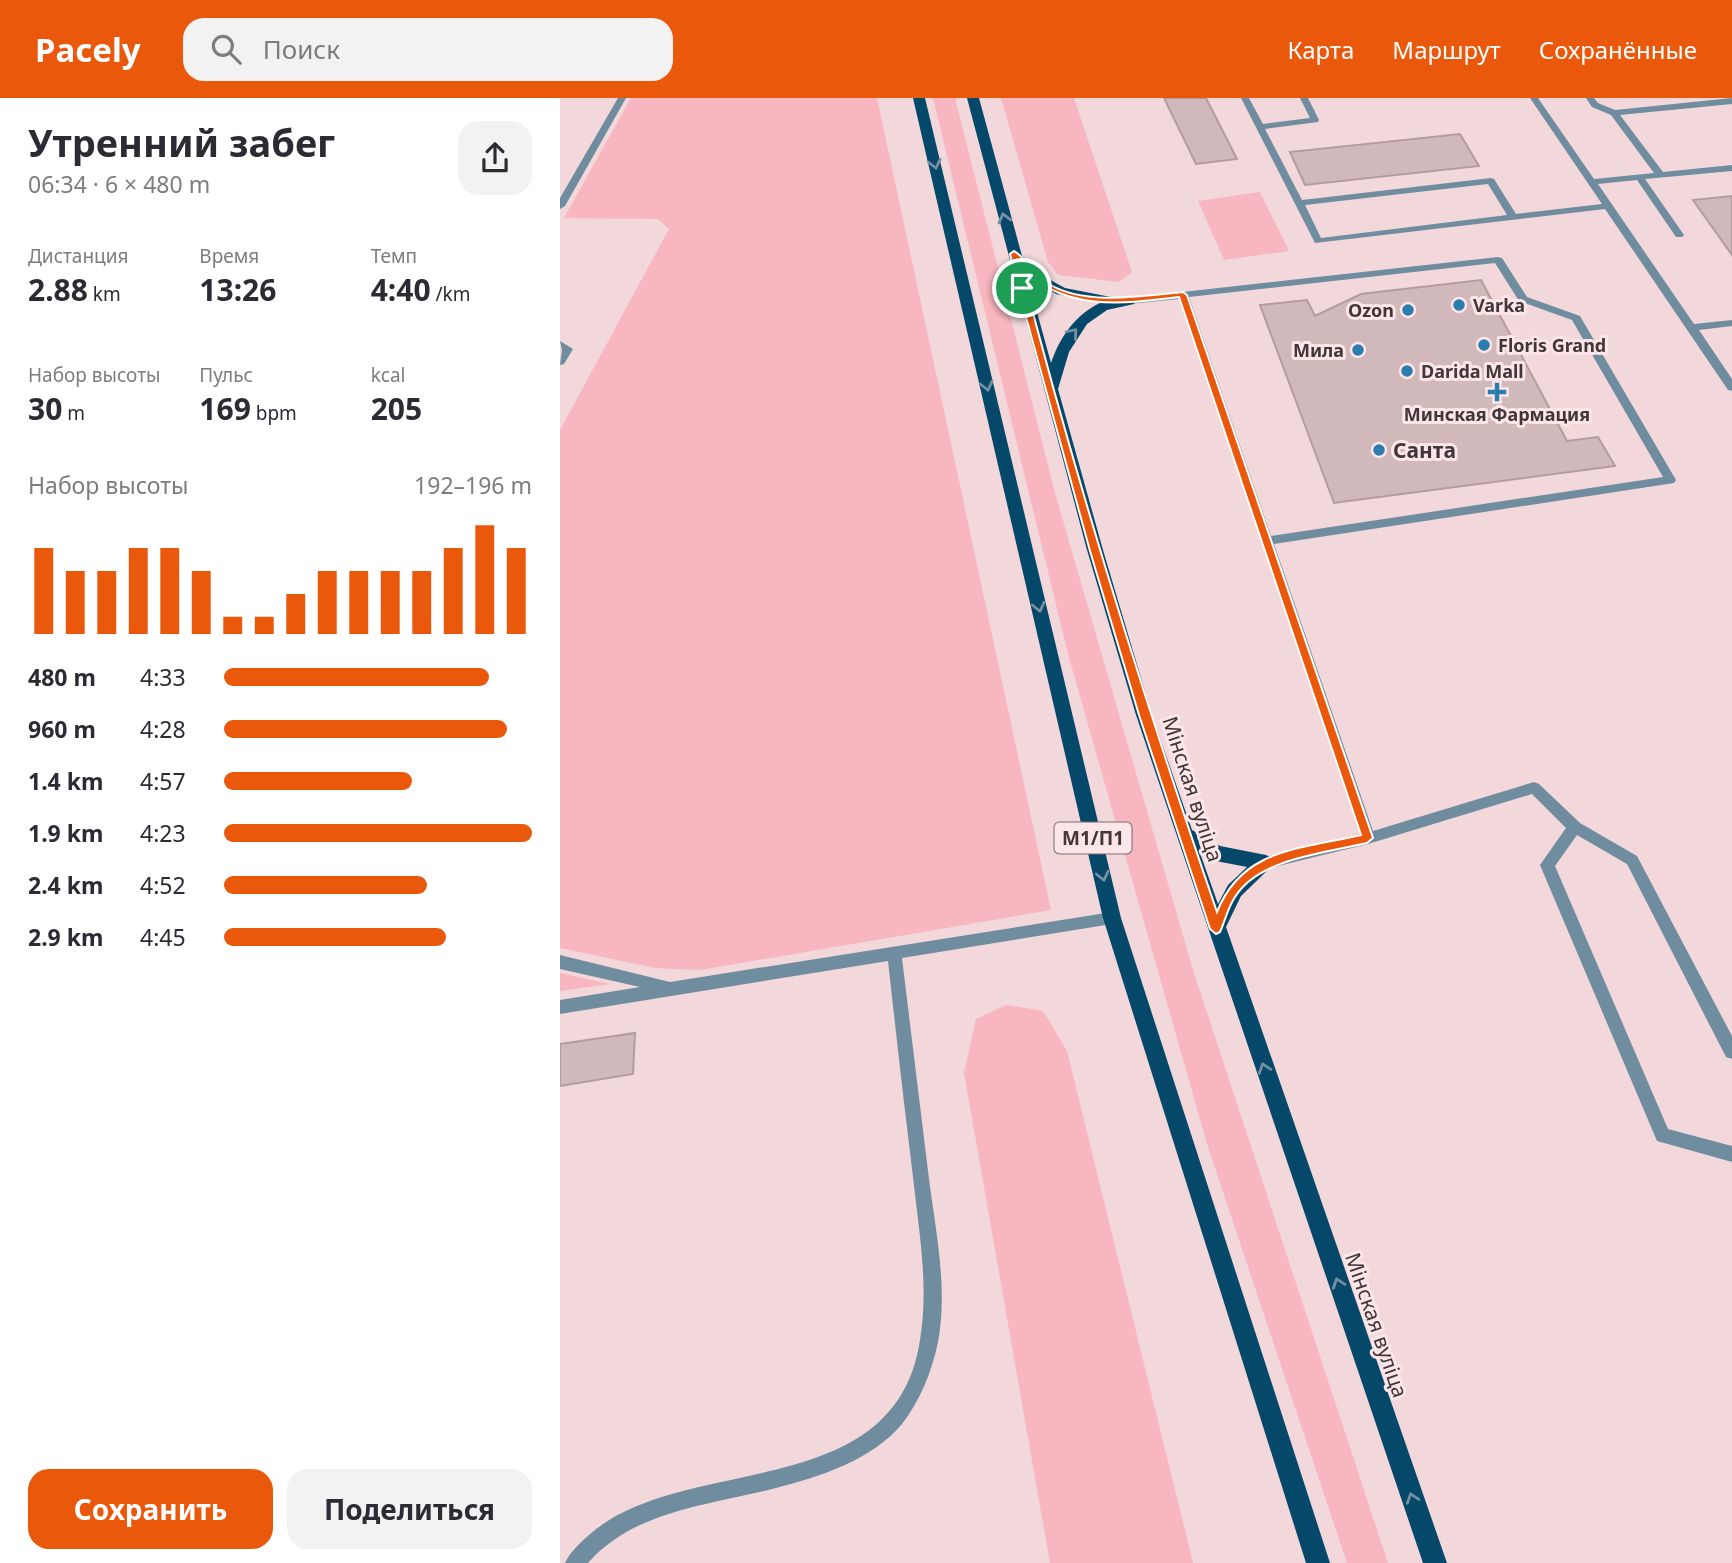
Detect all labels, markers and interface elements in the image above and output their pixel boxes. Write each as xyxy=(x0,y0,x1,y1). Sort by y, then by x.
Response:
search box xyxy=(183,18,673,81)
text: Pacely xyxy=(35,27,141,72)
icon: search xyxy=(207,30,245,68)
text: Поиск xyxy=(263,31,340,67)
text: Карта xyxy=(1287,33,1354,66)
text: Маршрут xyxy=(1392,33,1501,66)
text: Сохранённые xyxy=(1539,33,1697,66)
text: Утренний забег xyxy=(28,116,335,168)
button: share xyxy=(458,121,532,195)
one-way arrow xyxy=(926,158,941,170)
text: 06:34 · 6 × 480 m xyxy=(28,168,210,200)
one-way arrow xyxy=(998,213,1013,225)
text: Дистанция xyxy=(28,243,128,269)
text: Время xyxy=(199,243,259,269)
text: Темп xyxy=(371,243,417,269)
pin xyxy=(992,258,1052,318)
text: 2.88 xyxy=(28,269,88,310)
text: 13:26 xyxy=(199,269,276,310)
text: 4:40 xyxy=(371,269,431,310)
icon: arrive xyxy=(1003,269,1041,307)
text: km xyxy=(88,281,121,307)
text: /km xyxy=(431,281,471,307)
place label: Varka xyxy=(1473,293,1525,317)
marker: Varka xyxy=(1451,297,1467,313)
place label: Ozon xyxy=(1348,298,1394,322)
marker: Ozon xyxy=(1400,302,1416,318)
one-way arrow xyxy=(1065,329,1077,342)
place label: Floris Grand xyxy=(1498,333,1606,357)
marker: Floris Grand xyxy=(1476,337,1492,353)
place label: Мила xyxy=(1293,338,1344,362)
marker: Мила xyxy=(1350,342,1366,358)
place label: Darida Mall xyxy=(1421,359,1524,383)
text: Набор высоты xyxy=(28,362,160,388)
text: Пульс xyxy=(199,362,253,388)
text: kcal xyxy=(371,362,405,388)
marker: Darida Mall xyxy=(1399,363,1415,379)
one-way arrow xyxy=(979,380,993,392)
marker: Минская Фармация xyxy=(1489,384,1505,400)
text: 30 xyxy=(28,388,62,429)
text: 169 xyxy=(199,388,251,429)
text: 205 xyxy=(371,388,422,429)
text: m xyxy=(62,400,85,426)
text: bpm xyxy=(251,400,297,426)
place label: Минская Фармация xyxy=(1404,402,1590,426)
place label: Санта xyxy=(1393,436,1456,464)
marker: Санта xyxy=(1371,442,1387,458)
text: Набор высоты xyxy=(28,469,188,501)
text: 192–196 m xyxy=(414,469,532,501)
one-way arrow xyxy=(1031,601,1045,613)
text: 480 m xyxy=(28,661,96,693)
text: 4:33 xyxy=(140,661,186,693)
text: 960 m xyxy=(28,713,96,745)
text: 4:28 xyxy=(140,713,186,745)
street label: Мінская вуліца xyxy=(1156,713,1230,865)
text: 1.4 km xyxy=(28,765,103,797)
text: 4:57 xyxy=(140,765,186,797)
text: 1.9 km xyxy=(28,817,103,849)
text: 4:23 xyxy=(140,817,186,849)
road number: М1/П1 xyxy=(1054,822,1132,853)
text: 2.4 km xyxy=(28,869,103,901)
text: 4:52 xyxy=(140,869,186,901)
one-way arrow xyxy=(1094,870,1109,882)
text: 2.9 km xyxy=(28,921,103,953)
text: 4:45 xyxy=(140,921,186,953)
one-way arrow xyxy=(1258,1063,1272,1075)
street label: Мінская вуліца xyxy=(1339,1249,1415,1401)
one-way arrow xyxy=(1332,1278,1346,1290)
button: Сохранить xyxy=(28,1469,273,1549)
button: Поделиться xyxy=(287,1469,532,1549)
one-way arrow xyxy=(1406,1493,1420,1505)

